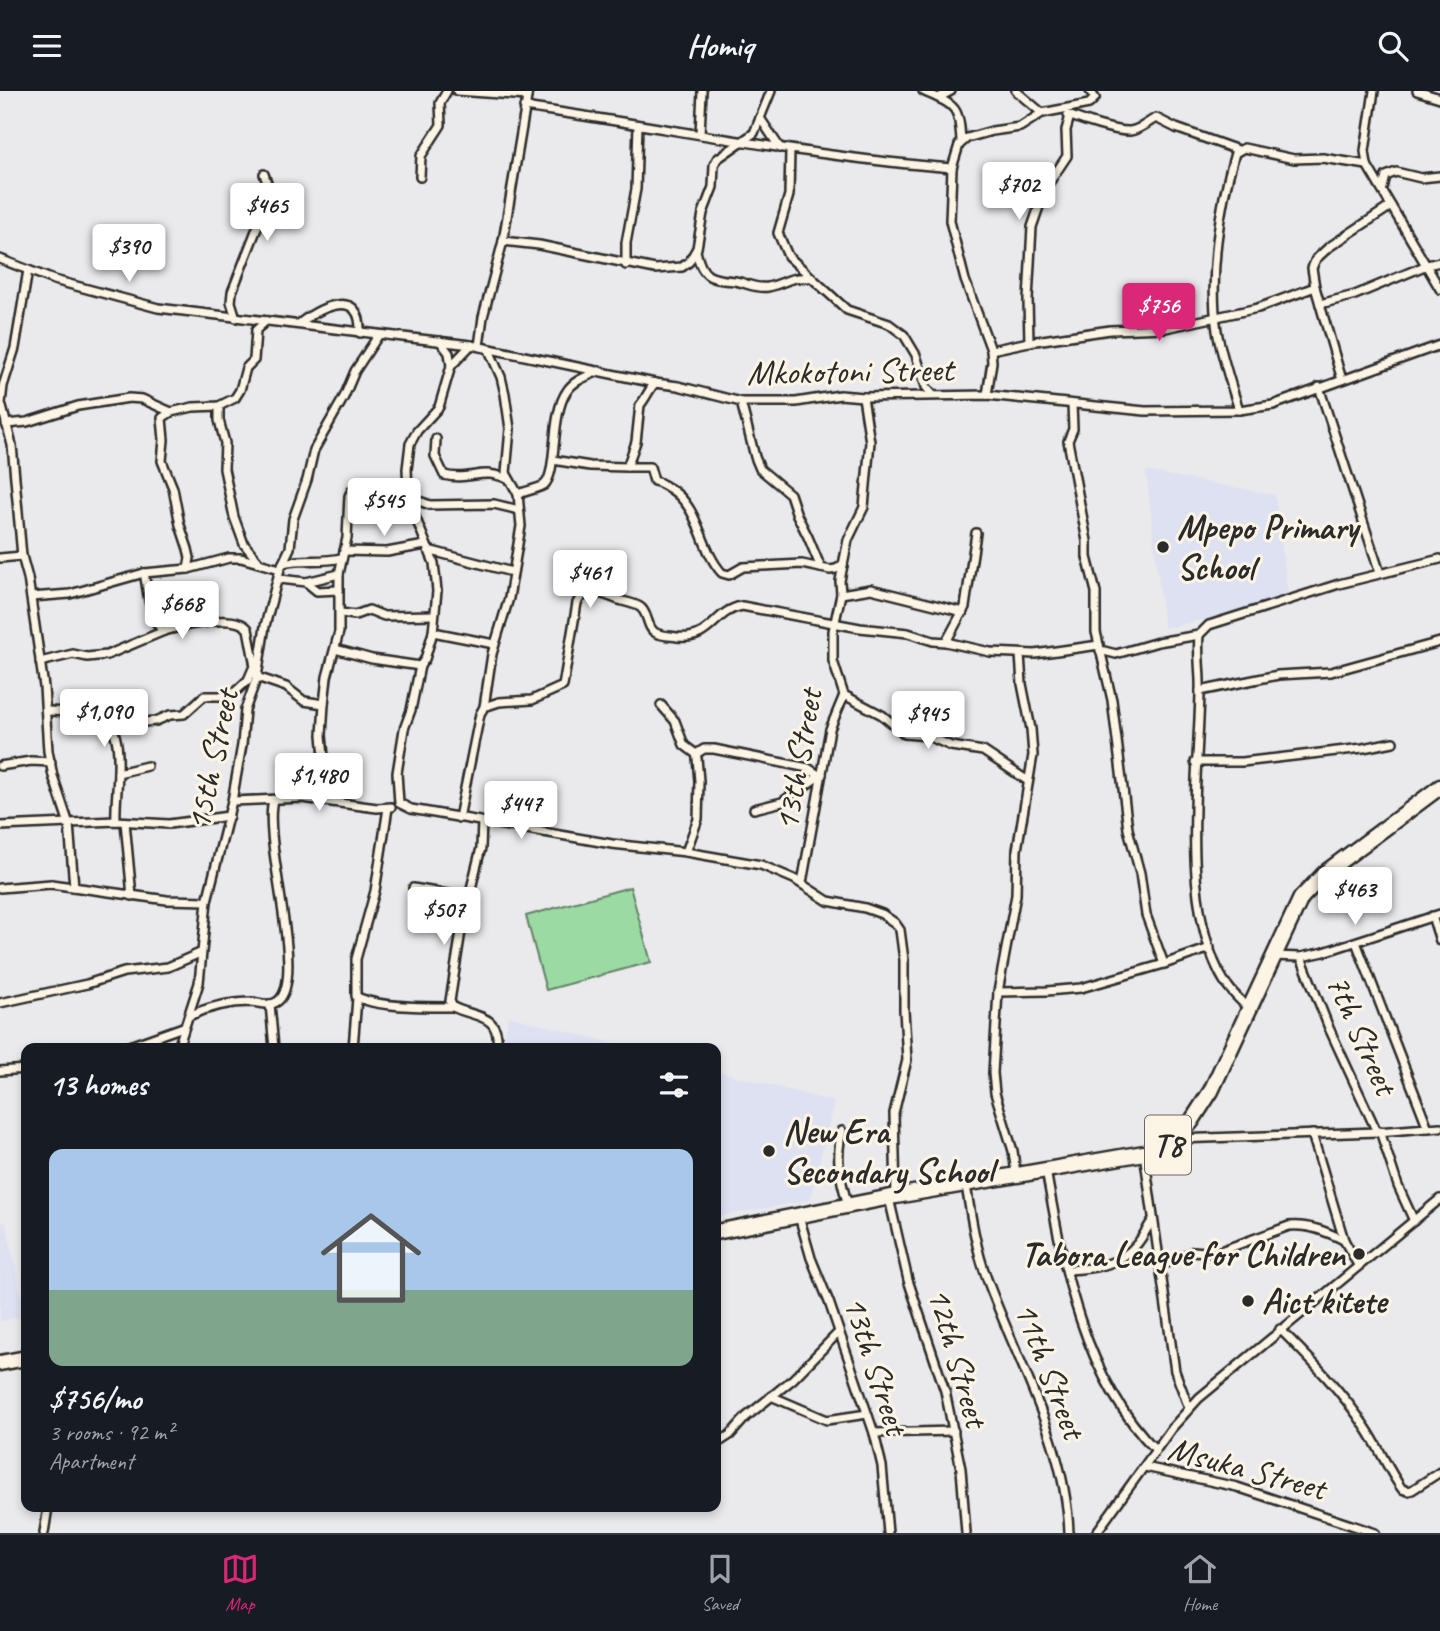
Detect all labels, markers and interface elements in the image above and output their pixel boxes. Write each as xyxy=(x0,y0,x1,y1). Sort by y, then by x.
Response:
text: Homiq xyxy=(687,25,753,66)
icon: menu xyxy=(28,27,66,65)
icon: search xyxy=(1374,27,1412,65)
pin: $702 xyxy=(978,163,1060,222)
text: $702 xyxy=(998,170,1040,199)
pin: $465 xyxy=(226,183,308,243)
text: $465 xyxy=(246,191,288,220)
pin: $390 xyxy=(88,225,170,284)
text: $390 xyxy=(108,232,150,261)
pin: $756 xyxy=(1118,283,1200,343)
text: $756 xyxy=(1138,291,1180,320)
street label: Mkokotoni Street xyxy=(746,347,957,395)
pin: $545 xyxy=(343,479,425,538)
text: $545 xyxy=(364,486,404,515)
place label: Mpepo Primary School xyxy=(1177,505,1362,590)
marker: Mpepo Primary School xyxy=(1155,539,1171,555)
pin: $461 xyxy=(549,551,631,610)
text: $461 xyxy=(569,558,611,587)
pin: $668 xyxy=(141,581,223,641)
text: $668 xyxy=(161,589,203,618)
street label: 15th Street xyxy=(175,682,250,835)
street label: 13th Street xyxy=(763,682,833,834)
pin: $1,090 xyxy=(47,689,161,749)
pin: $945 xyxy=(887,691,969,751)
text: $1,090 xyxy=(76,697,132,726)
text: $945 xyxy=(908,699,948,728)
pin: $1,480 xyxy=(262,753,376,813)
text: $1,480 xyxy=(291,761,347,790)
pin: $447 xyxy=(480,781,562,841)
text: $447 xyxy=(500,789,542,818)
pin: $463 xyxy=(1314,867,1396,927)
text: $463 xyxy=(1334,875,1376,904)
pin: $507 xyxy=(403,887,485,947)
text: $507 xyxy=(424,895,464,924)
street label: 7th Street xyxy=(1316,967,1410,1104)
text: 13 homes xyxy=(49,1066,147,1104)
icon: filters xyxy=(655,1066,693,1104)
place label: New Era Secondary School xyxy=(783,1109,1000,1194)
road number: T8 xyxy=(1145,1115,1191,1175)
marker: New Era Secondary School xyxy=(761,1143,777,1159)
icon: home xyxy=(308,1195,434,1321)
place label: Tabora League for Children xyxy=(1021,1232,1346,1277)
marker: Tabora League for Children xyxy=(1351,1246,1367,1262)
place label: Aict kitete xyxy=(1262,1279,1389,1324)
street label: 12th Street xyxy=(917,1282,1000,1435)
street label: 13th Street xyxy=(833,1290,921,1443)
marker: Aict kitete xyxy=(1240,1293,1256,1309)
street label: 11th Street xyxy=(1003,1295,1098,1448)
text: $756/mo xyxy=(49,1380,141,1418)
text: 3 rooms · 92 m² xyxy=(49,1418,173,1447)
street label: Msuka Street xyxy=(1163,1425,1334,1511)
text: Apartment xyxy=(49,1447,134,1476)
tab: Map xyxy=(221,1550,259,1616)
tab: Saved xyxy=(701,1550,739,1616)
tab: Home xyxy=(1181,1550,1219,1616)

